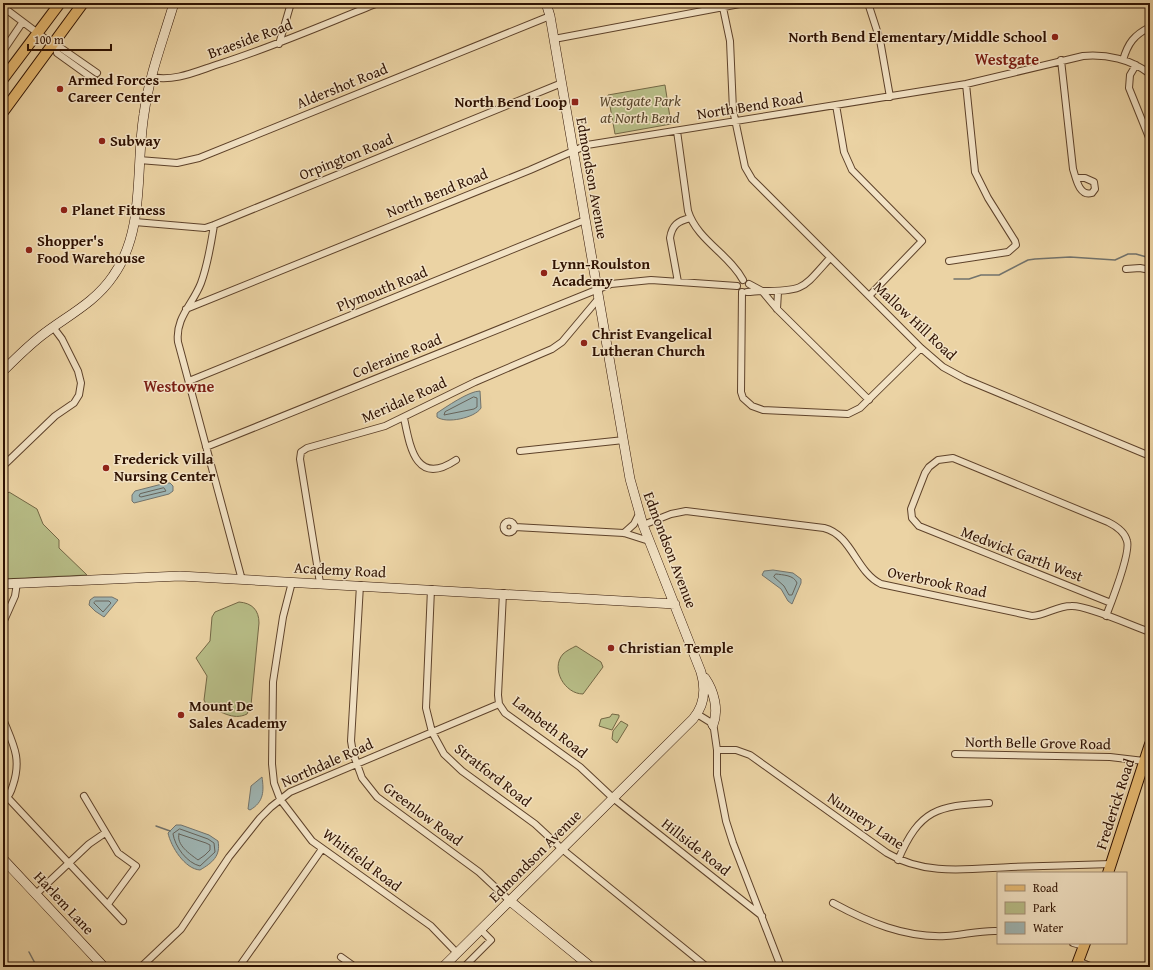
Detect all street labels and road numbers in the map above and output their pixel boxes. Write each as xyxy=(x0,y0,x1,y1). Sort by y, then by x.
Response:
street label: Braeside Road xyxy=(205,14,295,64)
street label: Aldershot Road xyxy=(293,58,391,113)
street label: North Bend Road xyxy=(695,87,805,124)
street label: Edmondson Avenue xyxy=(571,115,614,240)
street label: Orpington Road xyxy=(296,128,396,185)
street label: North Bend Road xyxy=(383,163,491,222)
street label: Plymouth Road xyxy=(333,261,430,316)
street label: Mallow Hill Road xyxy=(869,277,961,365)
street label: Coleraine Road xyxy=(349,328,445,383)
street label: Meridale Road xyxy=(358,371,450,428)
street label: Edmondson Avenue xyxy=(639,488,702,611)
street label: Medwick Garth West xyxy=(958,521,1087,587)
street label: Academy Road xyxy=(293,557,387,582)
street label: Overbrook Road xyxy=(886,561,989,602)
street label: Lambeth Road xyxy=(508,691,592,763)
street label: North Belle Grove Road xyxy=(965,731,1111,754)
street label: Northdale Road xyxy=(278,733,376,792)
street label: Stratford Road xyxy=(451,738,536,811)
street label: Frederick Road xyxy=(1090,756,1139,852)
street label: Greenlow Road xyxy=(379,777,467,850)
street label: Nunnery Lane xyxy=(824,787,909,854)
street label: Edmondson Avenue xyxy=(484,805,586,907)
street label: Hillside Road xyxy=(657,813,735,880)
street label: Whitfield Road xyxy=(319,823,406,896)
street label: Harlem Lane xyxy=(29,866,99,939)

